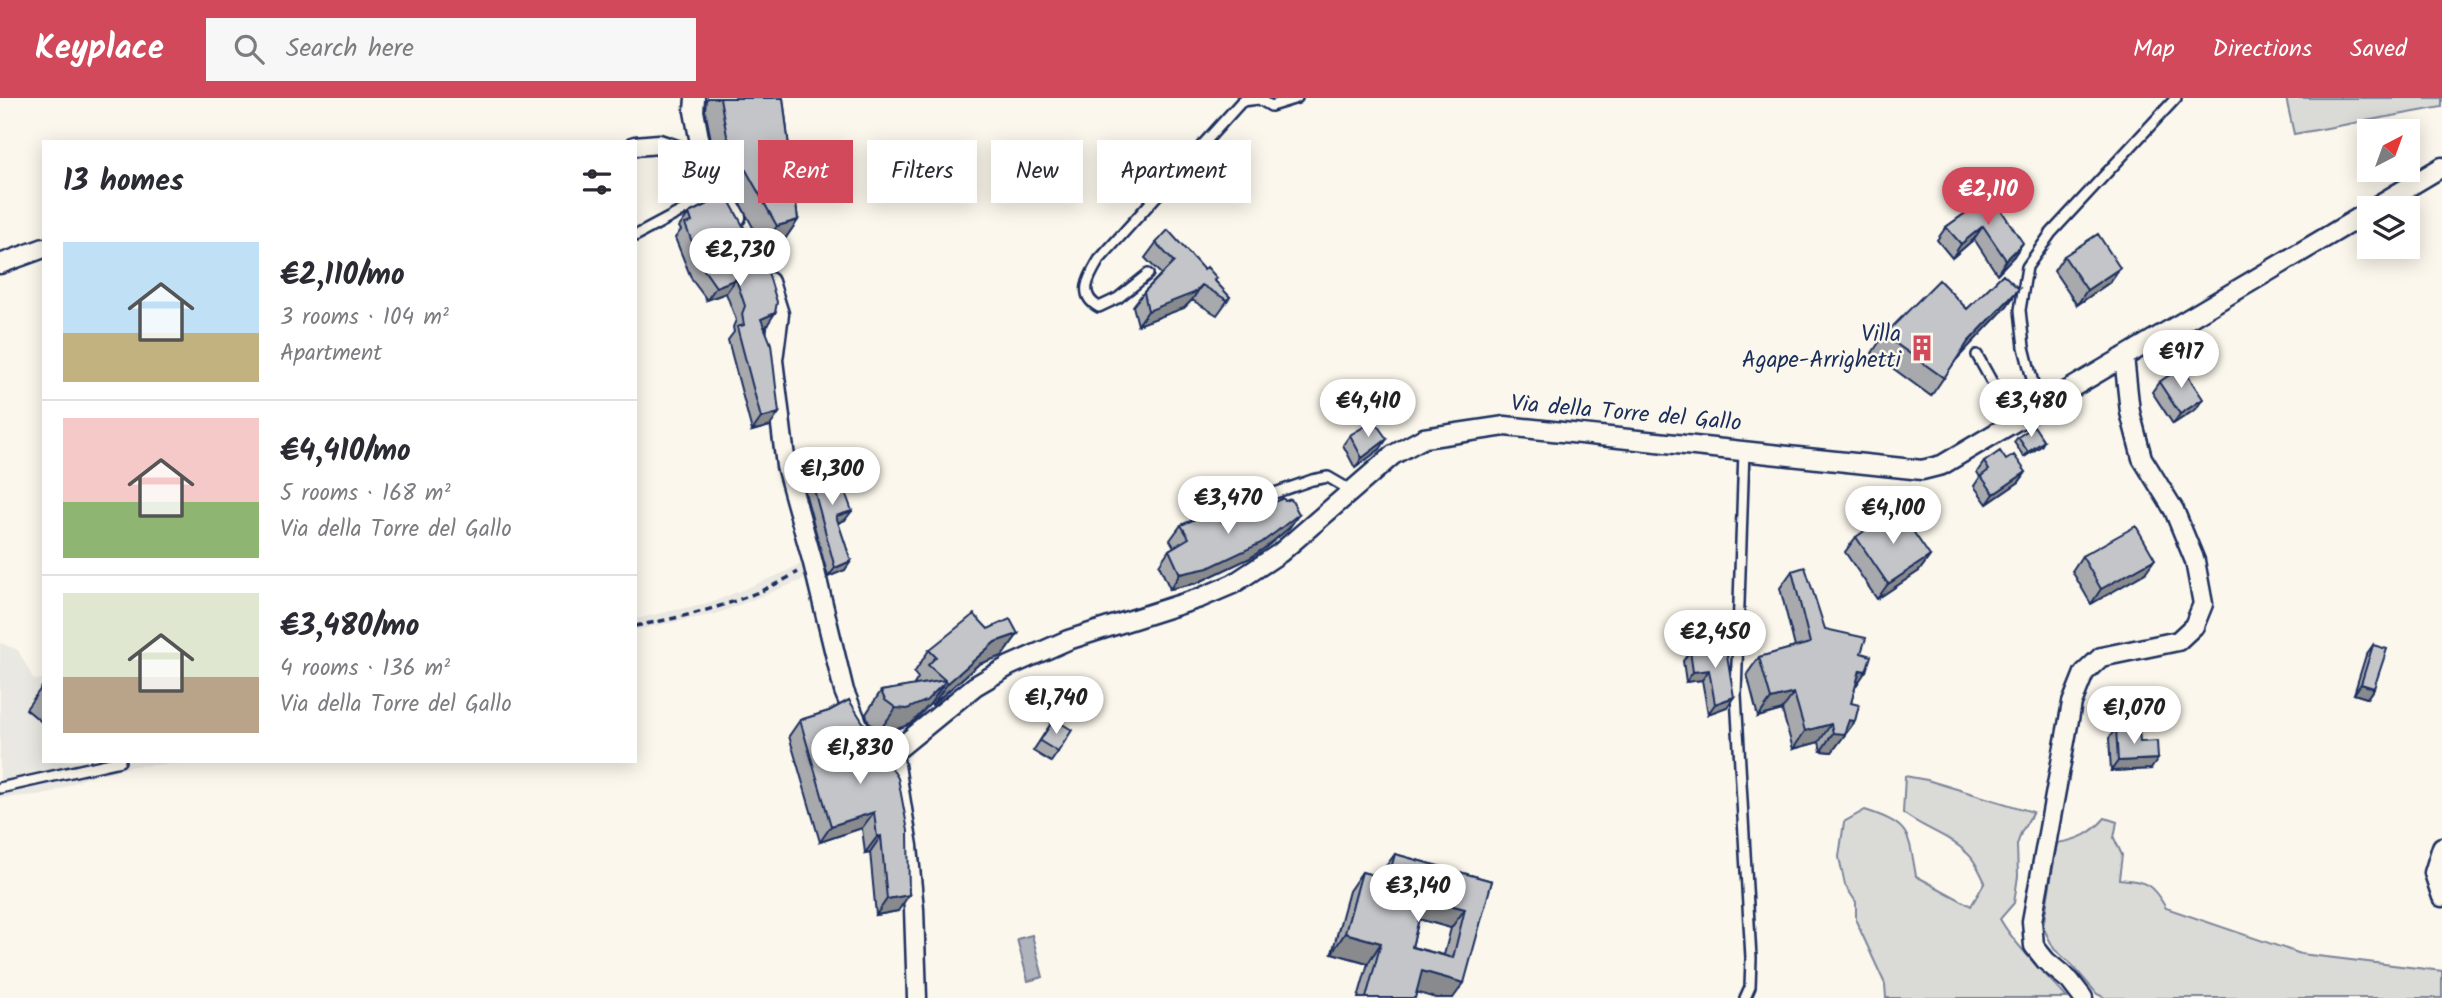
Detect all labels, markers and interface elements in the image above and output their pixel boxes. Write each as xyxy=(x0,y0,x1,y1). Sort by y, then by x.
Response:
search box xyxy=(206,18,696,81)
text: Keyplace xyxy=(35,23,164,76)
text: Search here xyxy=(286,28,414,70)
icon: search xyxy=(230,30,268,68)
text: Map xyxy=(2133,30,2175,69)
text: Directions xyxy=(2213,30,2312,69)
text: Saved xyxy=(2350,30,2407,69)
north arrow xyxy=(2357,119,2420,182)
map controls xyxy=(2357,119,2420,259)
chip: Buy xyxy=(658,140,744,203)
chip: Rent xyxy=(758,140,853,203)
chip: Filters xyxy=(867,140,977,203)
chip: New xyxy=(991,140,1083,203)
chip: Apartment xyxy=(1097,140,1251,203)
text: 13 homes xyxy=(63,158,184,206)
icon: filters xyxy=(578,163,616,201)
pin: €2,110 xyxy=(1931,167,2045,227)
text: €2,110 xyxy=(1958,172,2018,208)
button: layers xyxy=(2357,196,2420,259)
pin: €2,730 xyxy=(683,228,797,288)
text: €2,730 xyxy=(705,233,775,269)
text: €2,110/mo xyxy=(280,252,405,300)
icon: home xyxy=(119,270,203,354)
text: 3 rooms · 104 m² xyxy=(280,300,449,336)
place label: Villa Agape-Arrighetti xyxy=(1742,317,1903,379)
pin: €917 xyxy=(2140,330,2222,390)
building icon: Villa Agape-Arrighetti xyxy=(1907,333,1937,363)
text: €917 xyxy=(2159,335,2203,371)
text: Apartment xyxy=(280,336,382,372)
pin: €4,410 xyxy=(1311,380,1425,439)
pin: €3,480 xyxy=(1974,380,2088,439)
text: €4,410 xyxy=(1336,384,1400,420)
text: €3,480 xyxy=(1995,384,2067,420)
street label: Via della Torre del Gallo xyxy=(1509,386,1743,442)
text: €4,410/mo xyxy=(280,428,411,476)
icon: home xyxy=(119,446,203,530)
pin: €1,300 xyxy=(775,448,889,507)
text: €1,300 xyxy=(800,452,864,488)
text: 5 rooms · 168 m² xyxy=(280,476,451,512)
pin: €3,470 xyxy=(1171,476,1285,536)
text: €3,470 xyxy=(1194,481,1262,517)
pin: €4,100 xyxy=(1836,486,1950,546)
text: €4,100 xyxy=(1861,491,1925,527)
text: Via della Torre del Gallo xyxy=(280,512,512,548)
text: €3,480/mo xyxy=(280,603,419,651)
pin: €2,450 xyxy=(1658,610,1772,670)
text: €2,450 xyxy=(1680,615,1750,651)
icon: home xyxy=(119,621,203,705)
text: 4 rooms · 136 m² xyxy=(280,651,450,687)
pin: €1,740 xyxy=(999,676,1113,736)
text: €1,740 xyxy=(1025,681,1087,717)
pin: €1,070 xyxy=(2077,686,2191,746)
text: Via della Torre del Gallo xyxy=(280,687,512,723)
text: €1,070 xyxy=(2103,691,2165,727)
pin: €1,830 xyxy=(803,726,917,786)
text: €1,830 xyxy=(827,731,893,767)
pin: €3,140 xyxy=(1361,864,1475,924)
text: €3,140 xyxy=(1386,869,1450,905)

